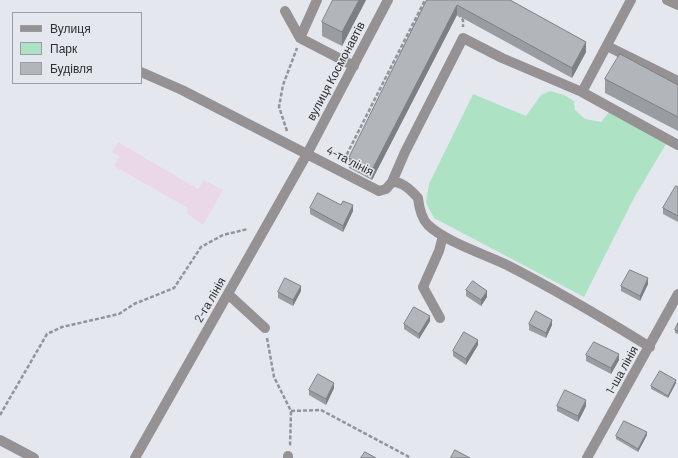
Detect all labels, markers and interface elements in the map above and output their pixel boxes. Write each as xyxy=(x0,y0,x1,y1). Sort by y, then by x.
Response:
legend xyxy=(12,12,142,84)
street label: вулиця Космонавтів xyxy=(304,19,368,123)
text: Вулиця xyxy=(50,21,91,35)
text: Парк xyxy=(50,41,77,55)
text: Будівля xyxy=(50,61,92,75)
street label: 4-та лінія xyxy=(324,143,376,179)
street label: 2-га лінія xyxy=(191,275,229,325)
street label: 1-ша лінія xyxy=(603,343,641,397)

